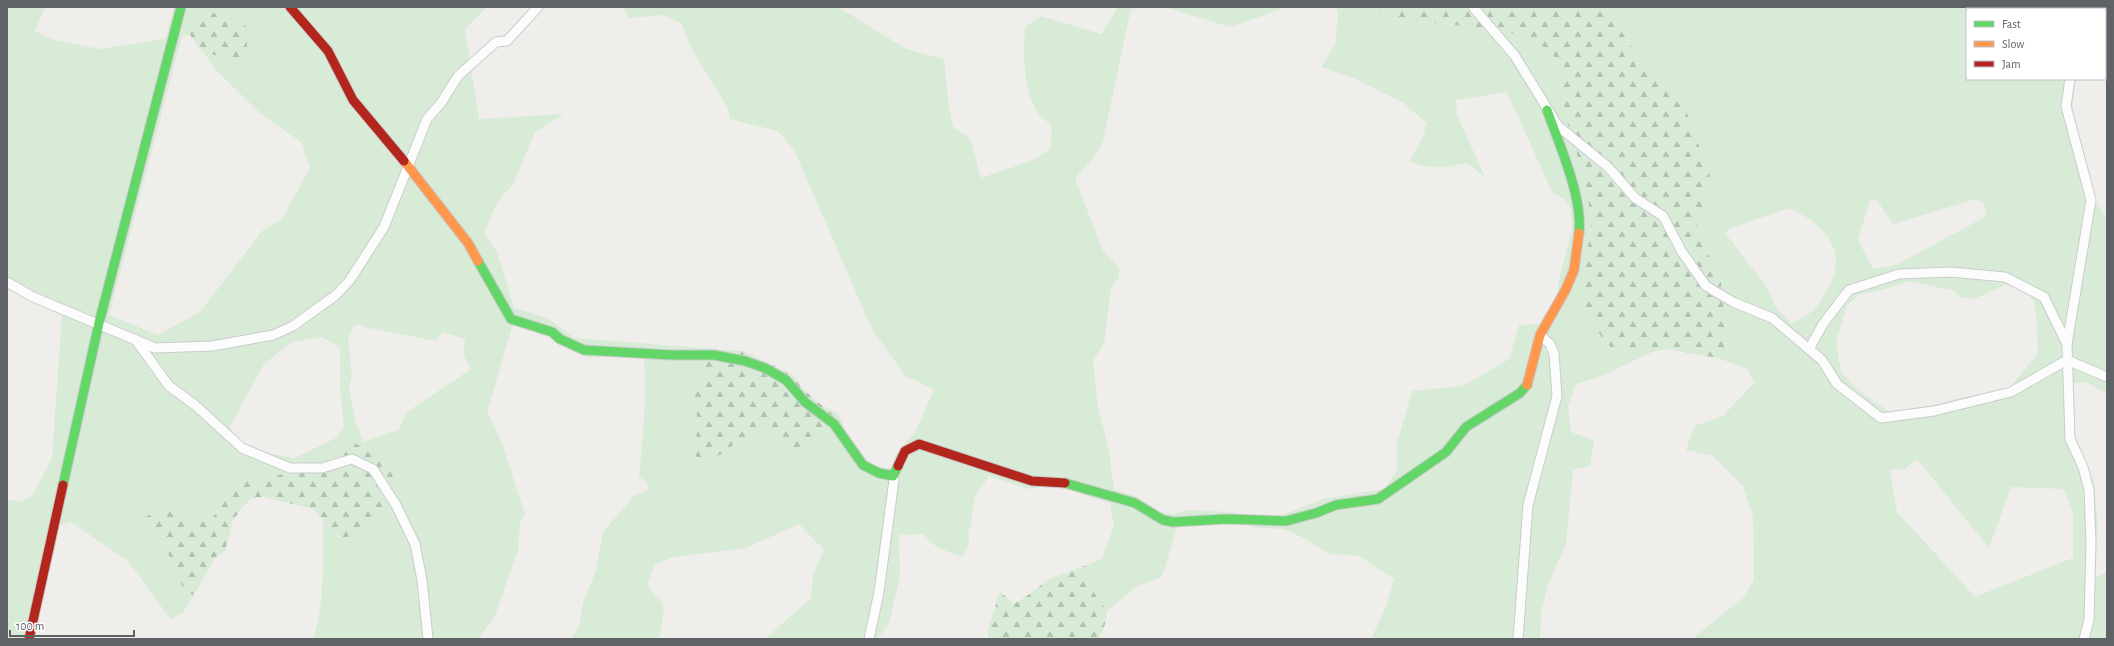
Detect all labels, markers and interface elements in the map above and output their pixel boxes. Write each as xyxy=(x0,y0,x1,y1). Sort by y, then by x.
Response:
legend xyxy=(1966,8,2106,80)
text: Fast xyxy=(2002,18,2021,30)
text: Slow xyxy=(2002,38,2024,50)
text: Jam xyxy=(2002,58,2021,70)
scale bar xyxy=(10,612,134,638)
text: 100 m xyxy=(16,620,44,632)

